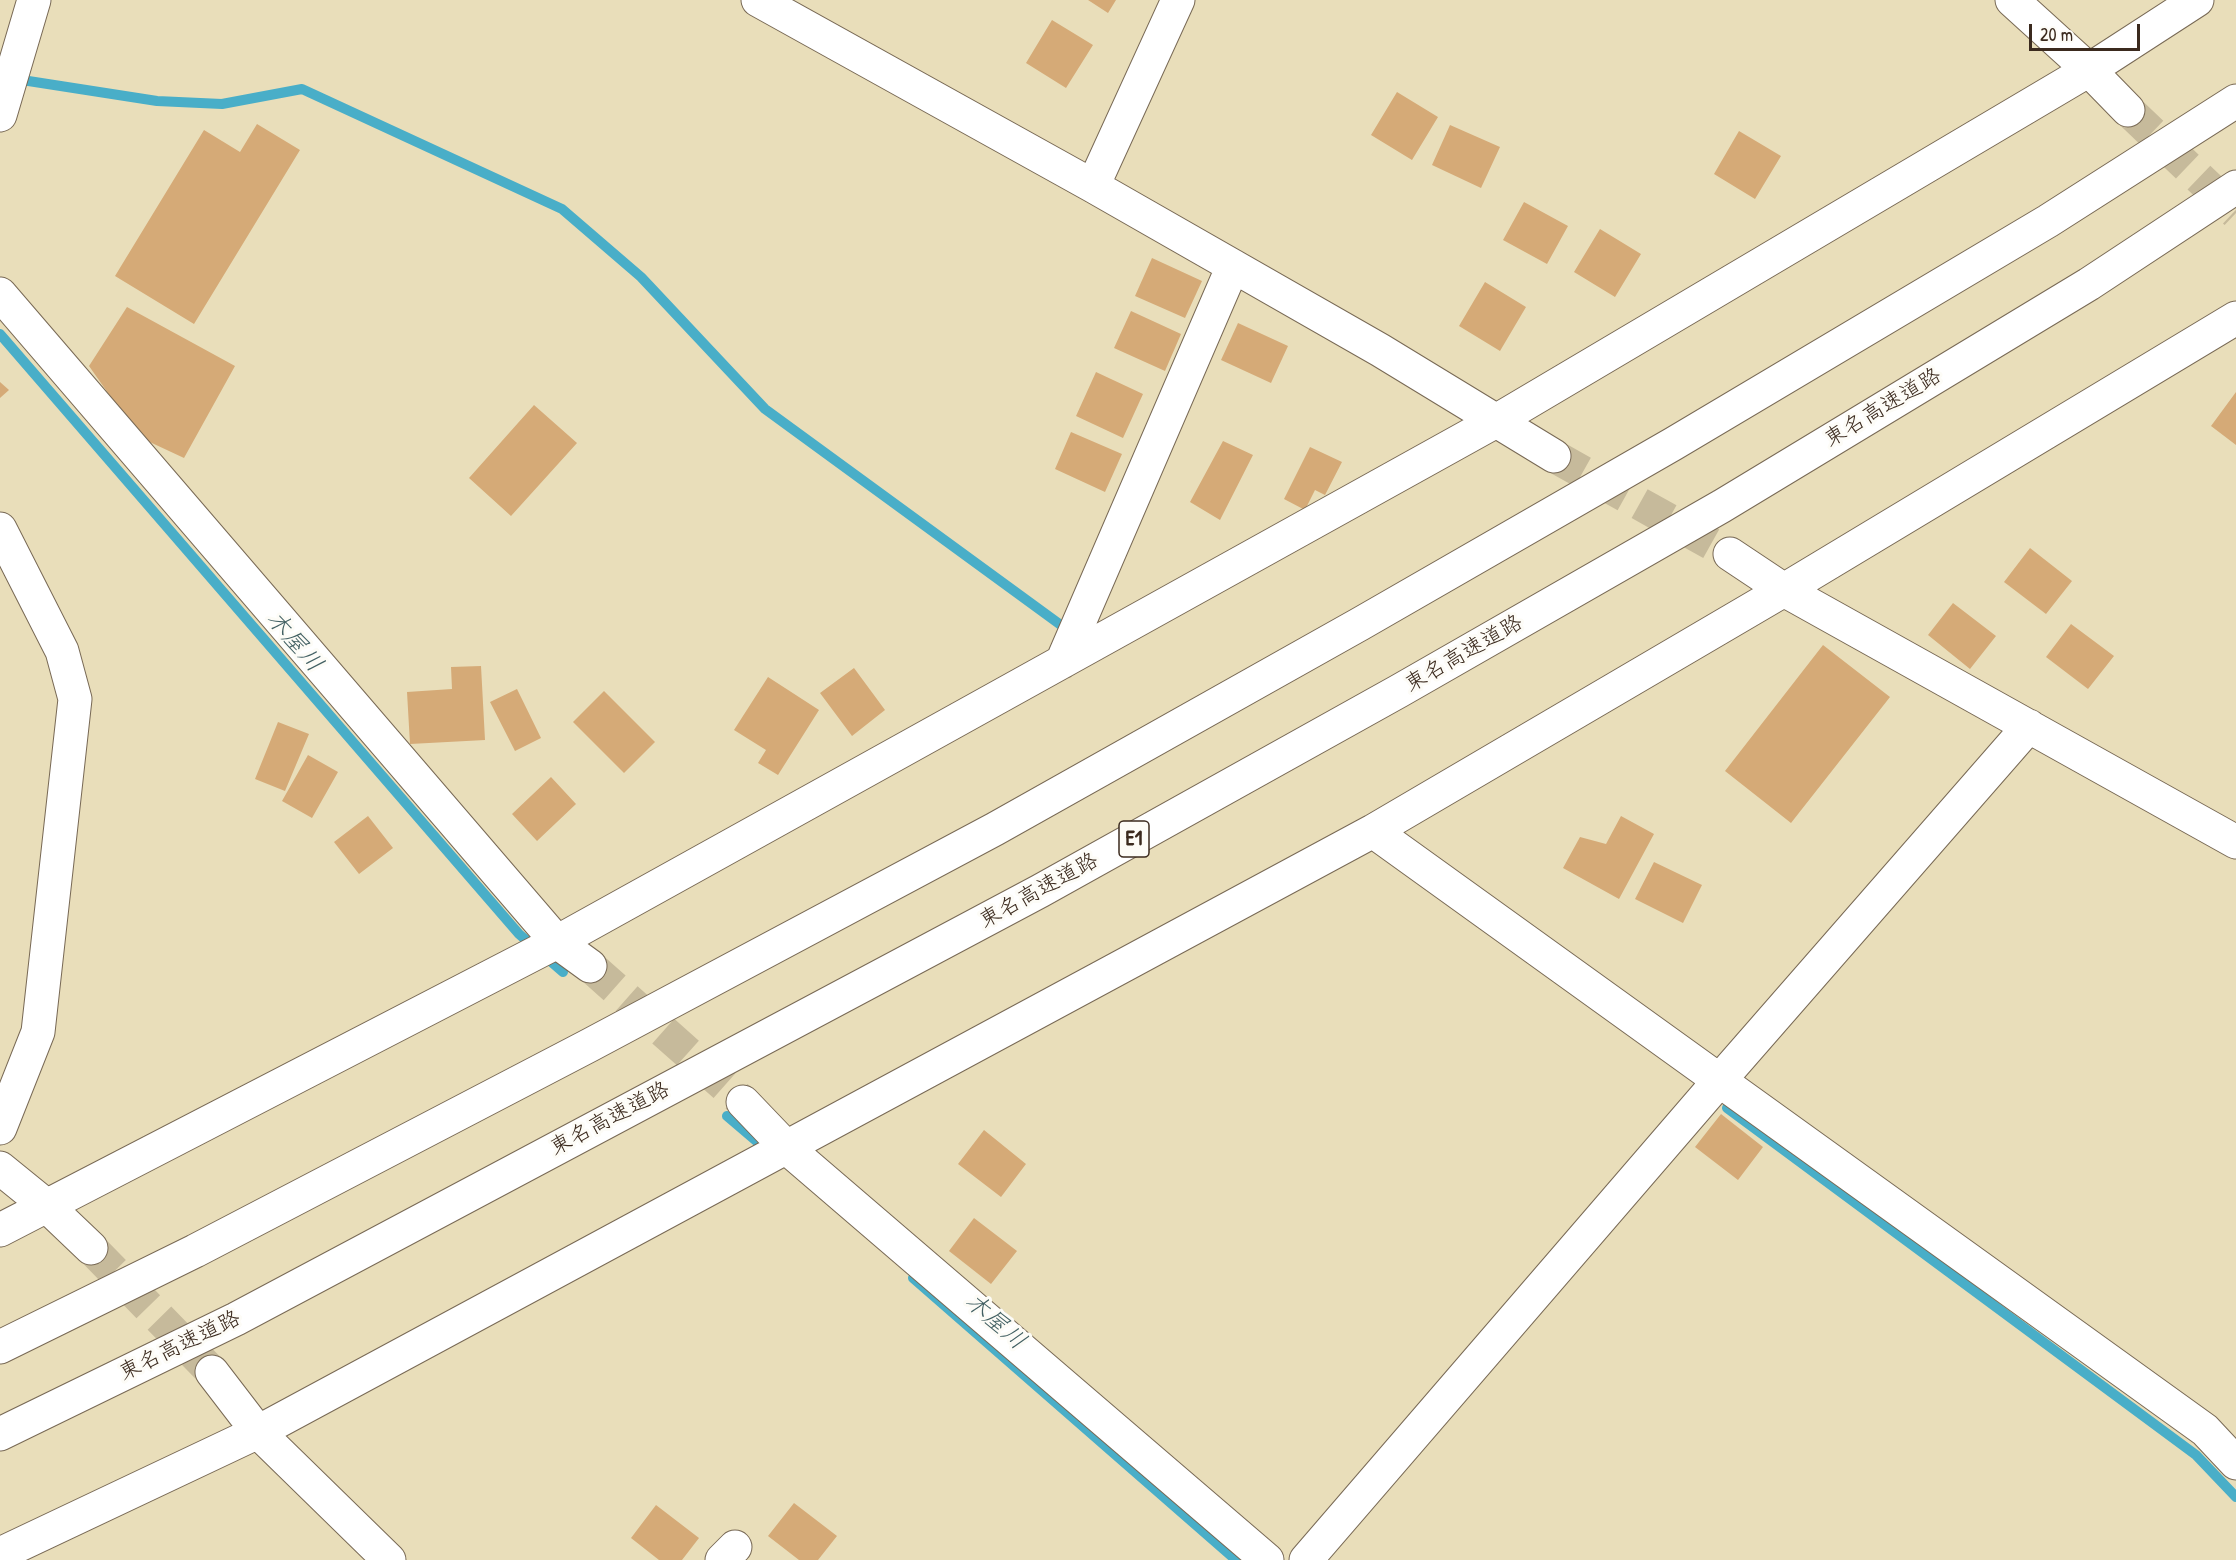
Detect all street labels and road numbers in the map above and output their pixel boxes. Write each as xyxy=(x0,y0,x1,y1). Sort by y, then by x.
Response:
street label: 東名高速道路 xyxy=(1820,363,1946,453)
street label: 東名高速道路 xyxy=(1400,610,1528,698)
road number: E1 xyxy=(1119,821,1149,857)
street label: 東名高速道路 xyxy=(975,847,1103,935)
street label: 東名高速道路 xyxy=(546,1076,674,1162)
street label: 東名高速道路 xyxy=(115,1305,245,1387)

